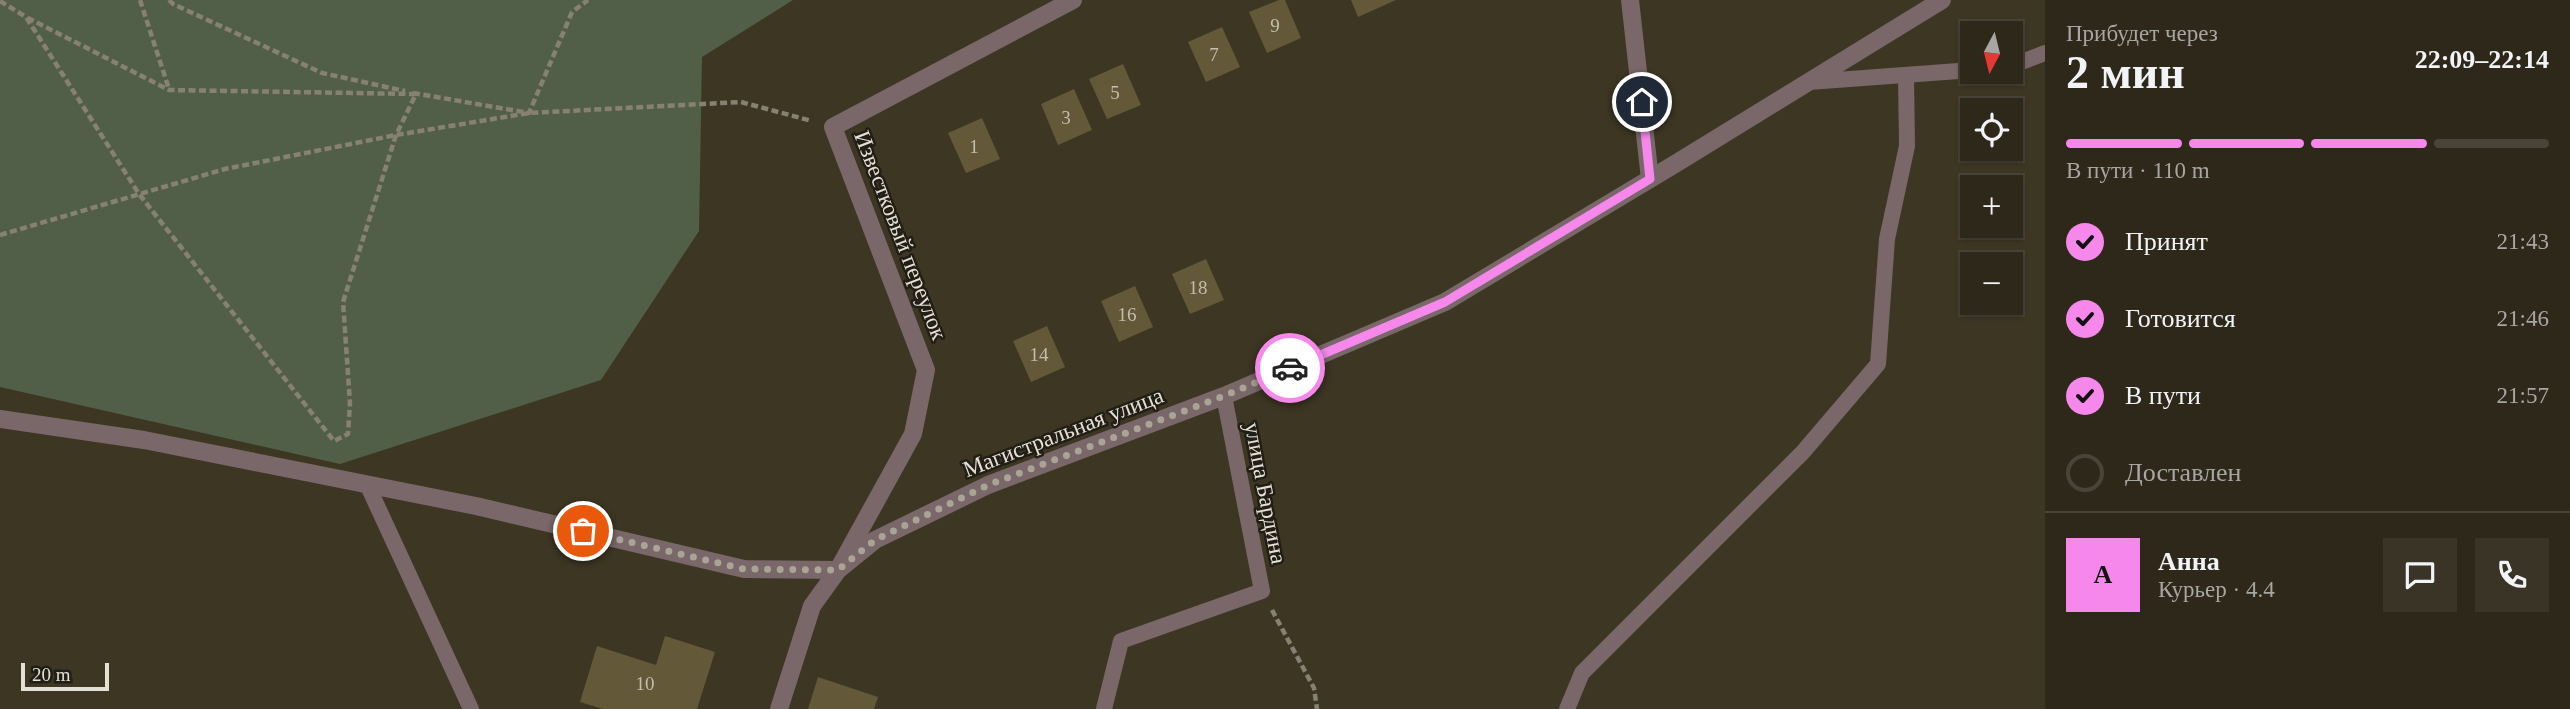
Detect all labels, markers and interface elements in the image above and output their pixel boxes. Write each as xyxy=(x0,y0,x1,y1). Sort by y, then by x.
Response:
house number: 9 xyxy=(1270,15,1280,36)
north arrow xyxy=(1960,21,2023,84)
map controls xyxy=(1960,21,2023,315)
text: Прибудет через xyxy=(2066,21,2218,46)
house number: 7 xyxy=(1209,44,1219,65)
text: 22:09–22:14 xyxy=(2415,45,2549,74)
text: 2 мин xyxy=(2066,47,2185,98)
pin xyxy=(1612,72,1672,132)
house number: 5 xyxy=(1110,82,1120,103)
icon: home xyxy=(1623,83,1661,121)
button: locate xyxy=(1960,98,2023,161)
house number: 3 xyxy=(1061,107,1071,128)
street label: Известковый переулок xyxy=(849,127,952,344)
house number: 1 xyxy=(969,136,979,157)
text: В пути · 110 m xyxy=(2066,158,2210,183)
button: + xyxy=(1960,175,2023,238)
icon: check xyxy=(2066,223,2104,261)
text: Принят xyxy=(2125,227,2208,256)
text: 21:43 xyxy=(2497,229,2549,254)
button: − xyxy=(1960,252,2023,315)
house number: 18 xyxy=(1189,277,1208,298)
icon: check xyxy=(2066,300,2104,338)
house number: 16 xyxy=(1118,304,1137,325)
text: Готовится xyxy=(2125,304,2236,333)
text: 21:46 xyxy=(2497,306,2549,331)
courier xyxy=(1255,333,1325,403)
house number: 14 xyxy=(1030,344,1049,365)
icon: car xyxy=(1271,349,1309,387)
icon: check xyxy=(2066,377,2104,415)
text: В пути xyxy=(2125,381,2201,410)
street label: Магистральная улица xyxy=(960,383,1167,482)
text: 21:57 xyxy=(2497,383,2549,408)
street label: улица Бардина xyxy=(1240,420,1291,566)
text: Доставлен xyxy=(2125,458,2242,487)
pin xyxy=(553,501,613,561)
icon: bag xyxy=(564,512,602,550)
button: chat xyxy=(2383,538,2457,612)
button: phone xyxy=(2475,538,2549,612)
text: Анна xyxy=(2158,547,2220,576)
text: А xyxy=(2094,560,2112,589)
text: Курьер · 4.4 xyxy=(2158,577,2275,602)
scale bar xyxy=(21,660,108,692)
text: 20 m xyxy=(32,664,71,685)
house number: 10 xyxy=(636,673,655,694)

